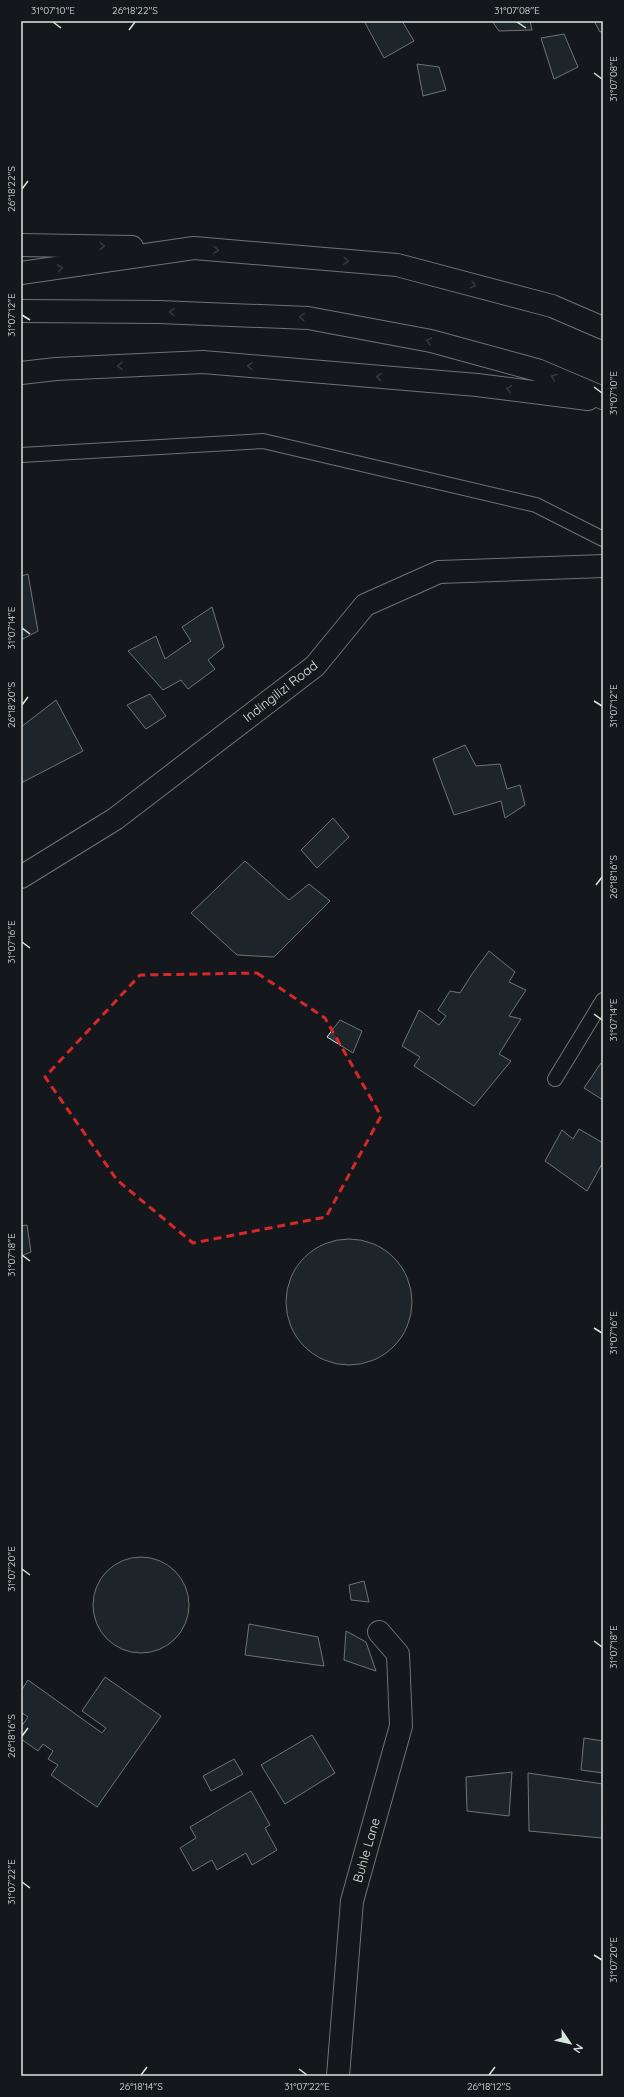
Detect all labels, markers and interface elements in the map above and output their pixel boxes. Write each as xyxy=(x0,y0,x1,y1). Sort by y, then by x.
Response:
text: 31°07'10"E xyxy=(31,4,75,17)
text: 26°18'22"S xyxy=(112,4,158,17)
text: 31°07'08"E xyxy=(494,4,540,17)
text: 31°07'08"E xyxy=(607,56,620,102)
text: 26°18'22"S xyxy=(5,166,18,212)
one-way arrow xyxy=(99,242,105,251)
one-way arrow xyxy=(213,246,219,255)
one-way arrow xyxy=(343,257,349,266)
one-way arrow xyxy=(57,264,63,273)
one-way arrow xyxy=(470,281,476,289)
text: 31°07'12"E xyxy=(5,293,18,337)
one-way arrow xyxy=(169,308,175,316)
one-way arrow xyxy=(299,313,305,322)
one-way arrow xyxy=(426,337,433,345)
one-way arrow xyxy=(117,362,123,370)
one-way arrow xyxy=(247,362,253,371)
text: 31°07'10"E xyxy=(607,371,620,415)
one-way arrow xyxy=(376,373,382,382)
one-way arrow xyxy=(551,374,559,382)
one-way arrow xyxy=(506,385,512,394)
text: 31°07'14"E xyxy=(5,606,18,650)
street label: Indingilizi Road xyxy=(239,657,321,725)
text: 26°18'20"S xyxy=(5,682,18,728)
text: 31°07'12"E xyxy=(607,684,620,728)
text: 26°18'16"S xyxy=(607,855,620,899)
text: 31°07'16"E xyxy=(5,920,18,964)
text: 31°07'14"E xyxy=(607,998,620,1042)
text: 31°07'18"E xyxy=(5,1233,18,1277)
text: 31°07'16"E xyxy=(607,1311,620,1355)
text: 31°07'20"E xyxy=(5,1546,18,1592)
text: 31°07'18"E xyxy=(607,1625,620,1669)
text: 26°18'16"S xyxy=(5,1714,18,1758)
street label: Buhle Lane xyxy=(349,1816,383,1884)
text: 31°07'22"E xyxy=(5,1859,18,1905)
text: 31°07'20"E xyxy=(607,1937,620,1983)
north arrow xyxy=(550,2023,590,2063)
text: N xyxy=(570,2041,586,2056)
text: 26°18'14"S xyxy=(119,2080,163,2093)
text: 31°07'22"E xyxy=(284,2080,330,2093)
text: 26°18'12"S xyxy=(467,2080,511,2093)

